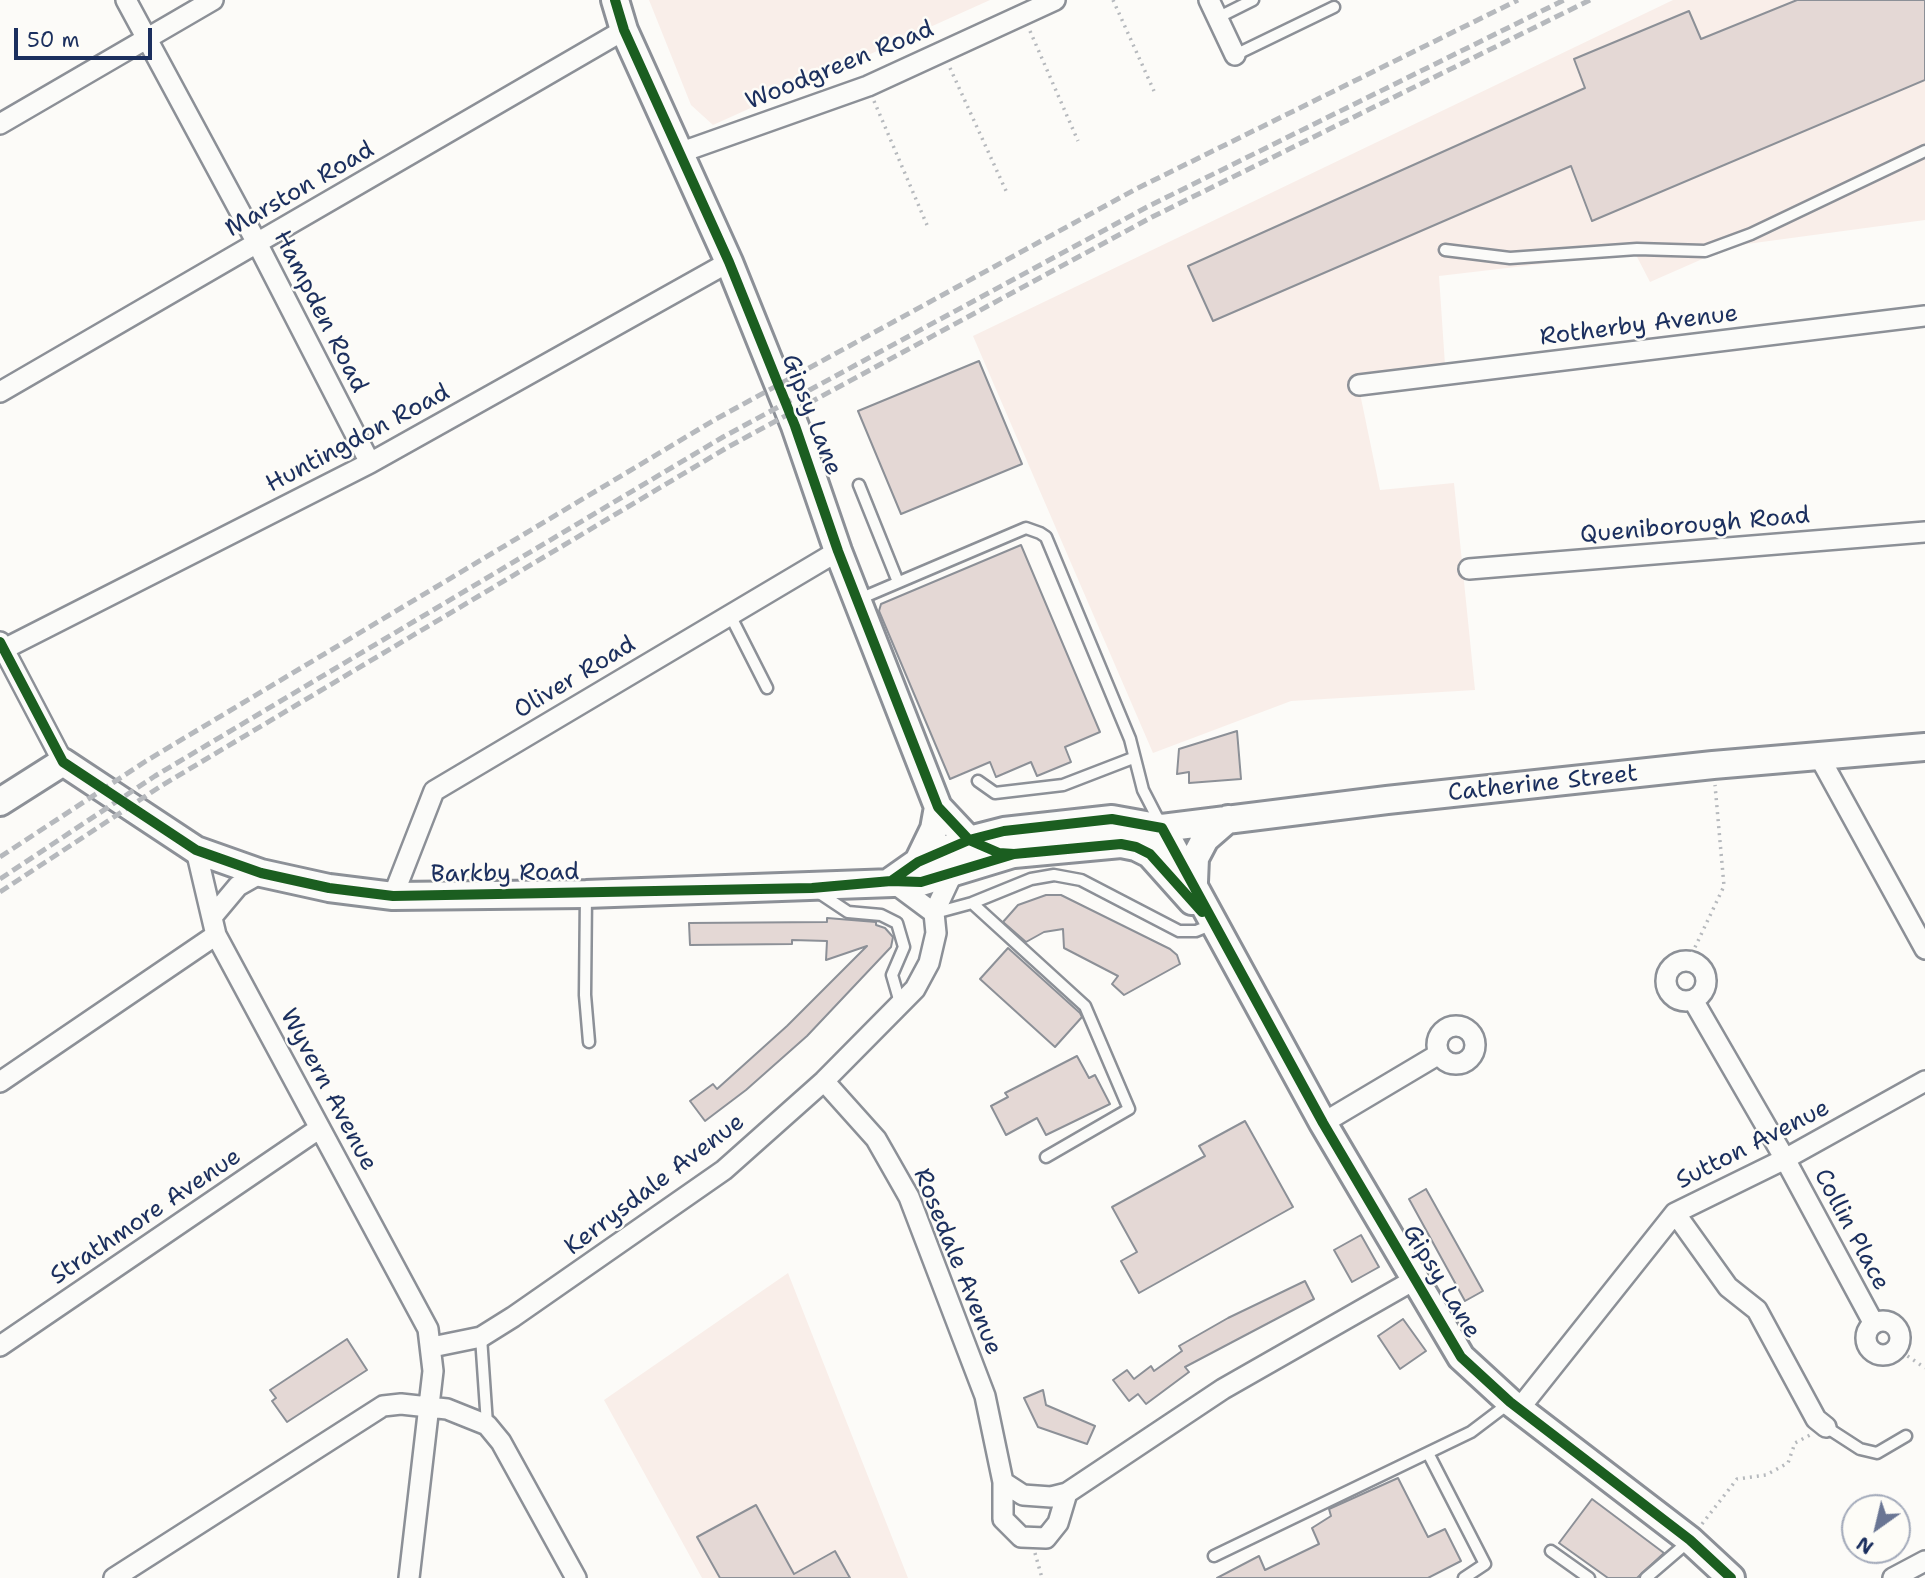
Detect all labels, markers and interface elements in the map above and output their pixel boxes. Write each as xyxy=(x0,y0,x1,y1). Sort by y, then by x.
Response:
scale bar xyxy=(18,14,156,58)
street label: Woodgreen Road xyxy=(742,15,938,117)
text: 50 m xyxy=(27,26,80,54)
street label: Marston Road xyxy=(221,136,379,244)
street label: Hampden Road xyxy=(267,226,373,398)
street label: Rotherby Avenue xyxy=(1538,300,1740,352)
street label: Gipsy Lane xyxy=(775,350,847,480)
street label: Huntingdon Road xyxy=(261,378,455,500)
street label: Queniborough Road xyxy=(1579,502,1811,550)
street label: Oliver Road xyxy=(509,630,641,726)
street label: Catherine Street xyxy=(1447,760,1639,808)
street label: Barkby Road xyxy=(430,858,580,890)
street label: Wyvern Avenue xyxy=(273,1004,383,1176)
street label: Sutton Avenue xyxy=(1672,1094,1834,1196)
street label: Kerrysdale Avenue xyxy=(559,1108,751,1262)
street label: Strathmore Avenue xyxy=(45,1142,247,1292)
street label: Collin Place xyxy=(1807,1164,1895,1296)
street label: Rosedale Avenue xyxy=(906,1165,1008,1359)
street label: Gipsy Lane xyxy=(1396,1220,1486,1344)
north arrow xyxy=(1841,1494,1911,1564)
text: N xyxy=(1852,1531,1878,1560)

